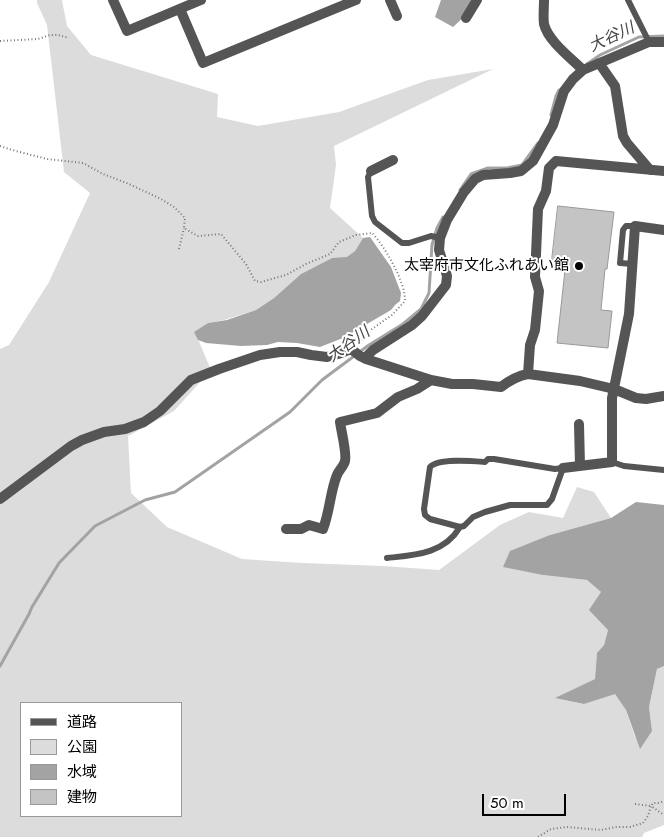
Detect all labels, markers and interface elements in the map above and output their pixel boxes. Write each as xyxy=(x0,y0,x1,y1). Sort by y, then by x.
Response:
water label: 大谷川 xyxy=(586,19,638,57)
place label: 太宰府市文化ふれあい館 xyxy=(404,257,569,275)
marker: 太宰府市文化ふれあい館 xyxy=(573,260,585,272)
water label: 大谷川 xyxy=(324,323,374,367)
legend xyxy=(20,702,182,817)
text: 道路 xyxy=(67,711,97,733)
text: 公園 xyxy=(67,736,97,758)
text: 水域 xyxy=(67,761,97,783)
scale bar xyxy=(484,784,568,816)
text: 建物 xyxy=(67,786,97,808)
text: 50 m xyxy=(490,792,524,814)

